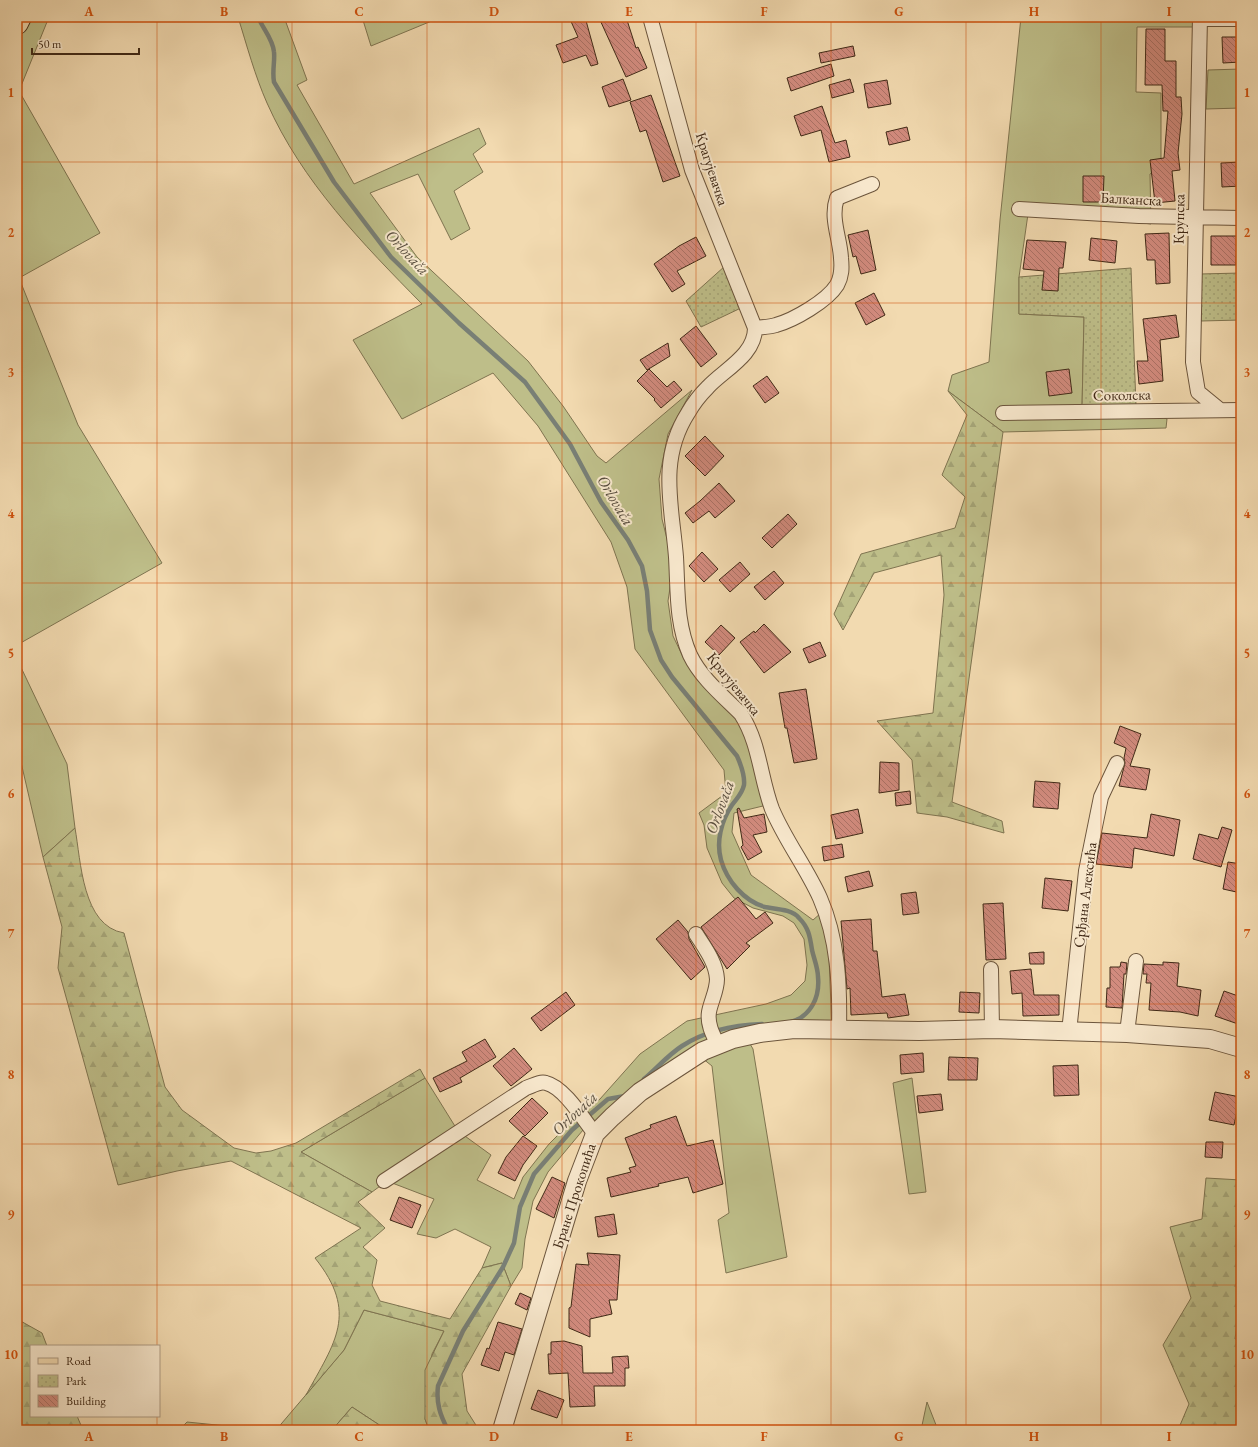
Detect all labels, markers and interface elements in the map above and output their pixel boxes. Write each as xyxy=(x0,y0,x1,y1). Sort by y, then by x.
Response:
text: A xyxy=(83,3,94,20)
text: B xyxy=(220,3,228,20)
text: C xyxy=(354,3,364,20)
text: D xyxy=(489,3,499,20)
text: E xyxy=(625,3,633,20)
text: F xyxy=(760,3,768,20)
text: G xyxy=(894,3,904,20)
text: H xyxy=(1029,3,1040,20)
text: I xyxy=(1167,3,1172,20)
scale bar xyxy=(32,30,139,56)
text: 50 m xyxy=(38,36,62,52)
text: 1 xyxy=(8,84,15,101)
text: 1 xyxy=(1244,84,1251,101)
street label: Крагујевачка xyxy=(692,130,733,208)
street label: Балканска xyxy=(1100,187,1162,210)
street label: Крупска xyxy=(1169,194,1188,244)
text: 2 xyxy=(8,224,15,241)
text: 2 xyxy=(1244,224,1251,241)
water label: Orlovača xyxy=(381,225,434,280)
text: 3 xyxy=(8,364,15,381)
text: 3 xyxy=(1244,364,1251,381)
street label: Соколска xyxy=(1093,384,1151,405)
water label: Orlovača xyxy=(592,471,639,529)
text: 4 xyxy=(8,505,15,522)
text: 4 xyxy=(1244,505,1251,522)
text: 5 xyxy=(8,645,14,662)
text: 5 xyxy=(1244,645,1250,662)
street label: Крагујевачка xyxy=(703,648,766,719)
water label: Orlovača xyxy=(700,778,739,837)
text: 6 xyxy=(8,785,15,802)
text: 6 xyxy=(1244,785,1251,802)
street label: Срђана Алексића xyxy=(1069,841,1100,949)
text: 7 xyxy=(8,925,15,942)
text: 7 xyxy=(1244,925,1251,942)
text: 8 xyxy=(8,1066,15,1083)
text: 8 xyxy=(1244,1066,1251,1083)
water label: Orlovača xyxy=(547,1087,602,1140)
street label: Бране Прокопића xyxy=(547,1141,600,1251)
text: 9 xyxy=(8,1206,15,1223)
text: 9 xyxy=(1244,1206,1251,1223)
legend xyxy=(30,1345,160,1417)
text: 10 xyxy=(4,1346,18,1363)
text: 10 xyxy=(1240,1346,1254,1363)
text: Road xyxy=(66,1353,92,1369)
text: Park xyxy=(66,1373,87,1389)
text: Building xyxy=(66,1393,107,1409)
text: A xyxy=(83,1428,94,1445)
text: B xyxy=(220,1428,228,1445)
text: C xyxy=(354,1428,364,1445)
text: D xyxy=(489,1428,499,1445)
text: E xyxy=(625,1428,633,1445)
text: F xyxy=(760,1428,768,1445)
text: G xyxy=(894,1428,904,1445)
text: H xyxy=(1029,1428,1040,1445)
text: I xyxy=(1167,1428,1172,1445)

